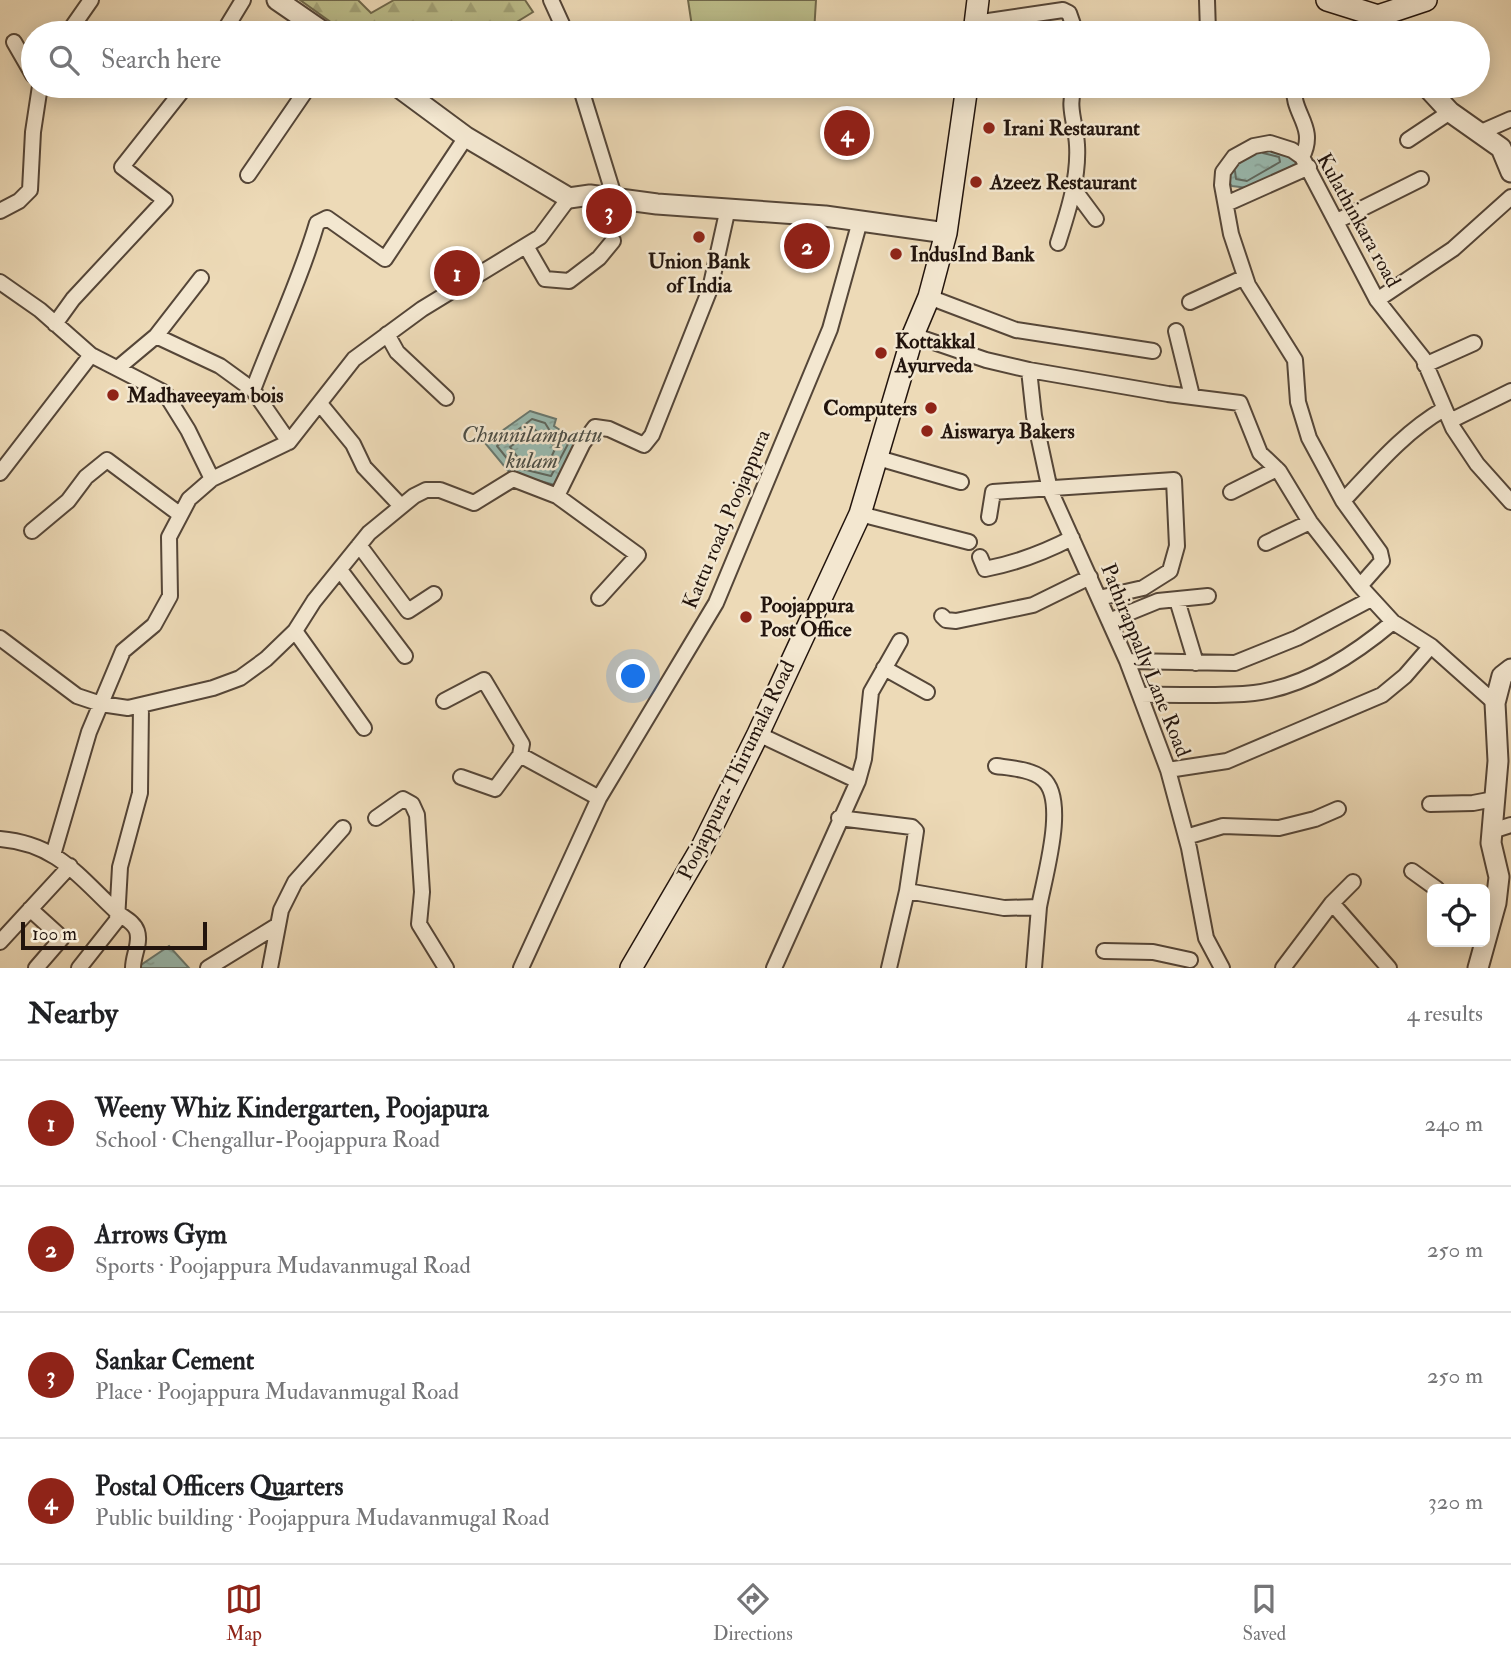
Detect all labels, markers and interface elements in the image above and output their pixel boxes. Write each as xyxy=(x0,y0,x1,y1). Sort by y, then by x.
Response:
search box xyxy=(21,21,1490,98)
icon: search xyxy=(45,41,83,79)
text: Search here xyxy=(101,44,221,76)
pin: 4 xyxy=(824,107,870,159)
place label: Irani Restaurant xyxy=(1003,115,1140,142)
marker: Irani Restaurant xyxy=(981,120,997,136)
street label: Kulathinkara road xyxy=(1310,148,1407,293)
place label: Azeez Restaurant xyxy=(989,169,1137,196)
marker: Azeez Restaurant xyxy=(968,174,984,190)
pin: 3 xyxy=(586,185,632,237)
pin: 2 xyxy=(784,220,830,272)
marker: Union Bank of India xyxy=(691,229,707,245)
place label: IndusInd Bank xyxy=(910,241,1036,268)
marker: IndusInd Bank xyxy=(888,246,904,262)
pin: 1 xyxy=(434,247,480,299)
place label: Union Bank of India xyxy=(648,248,751,299)
place label: Kottakkal Ayurveda xyxy=(894,328,976,379)
marker: Kottakkal Ayurveda xyxy=(873,345,889,361)
place label: Madhaveeyam bois xyxy=(126,382,284,409)
marker: Madhaveeyam bois xyxy=(105,387,121,403)
place label: Computers xyxy=(823,395,917,422)
marker: Computers xyxy=(923,400,939,416)
place label: Aiswarya Bakers xyxy=(940,418,1075,445)
water label: Chunnilampattu kulam xyxy=(462,420,603,475)
marker: Aiswarya Bakers xyxy=(919,423,935,439)
street label: Kattu road, Poojappura xyxy=(676,425,777,613)
street label: Pathirappally Lane Road xyxy=(1094,560,1197,761)
place label: Poojappura Post Office xyxy=(760,592,855,643)
marker: Poojappura Post Office xyxy=(738,609,754,625)
street label: Poojappura-Thirumala Road xyxy=(672,655,802,884)
your location xyxy=(616,659,650,693)
map controls xyxy=(1427,884,1490,947)
button: locate xyxy=(1427,884,1490,947)
scale bar xyxy=(21,919,206,951)
text: 100 m xyxy=(32,922,77,946)
text: Nearby xyxy=(28,995,118,1032)
text: 4 results xyxy=(1407,999,1483,1028)
text: Weeny Whiz Kindergarten, Poojapura xyxy=(95,1093,489,1125)
text: 1 xyxy=(47,1109,55,1138)
text: 240 m xyxy=(1424,1109,1483,1138)
text: School · Chengallur-Poojappura Road xyxy=(95,1125,440,1154)
text: Arrows Gym xyxy=(95,1219,227,1251)
text: 2 xyxy=(45,1235,57,1264)
text: 250 m xyxy=(1427,1235,1483,1264)
text: Sports · Poojappura Mudavanmugal Road xyxy=(95,1251,471,1280)
text: Sankar Cement xyxy=(95,1345,254,1377)
text: 3 xyxy=(47,1361,55,1390)
text: 250 m xyxy=(1427,1361,1483,1390)
text: Place · Poojappura Mudavanmugal Road xyxy=(95,1377,459,1406)
text: Postal Officers Quarters xyxy=(95,1471,343,1503)
text: 4 xyxy=(45,1487,57,1516)
text: 320 m xyxy=(1428,1487,1483,1516)
text: Public building · Poojappura Mudavanmugal Road xyxy=(95,1503,549,1532)
tab: Map xyxy=(225,1580,263,1646)
tab: Directions xyxy=(713,1580,793,1646)
tab: Saved xyxy=(1243,1580,1286,1646)

